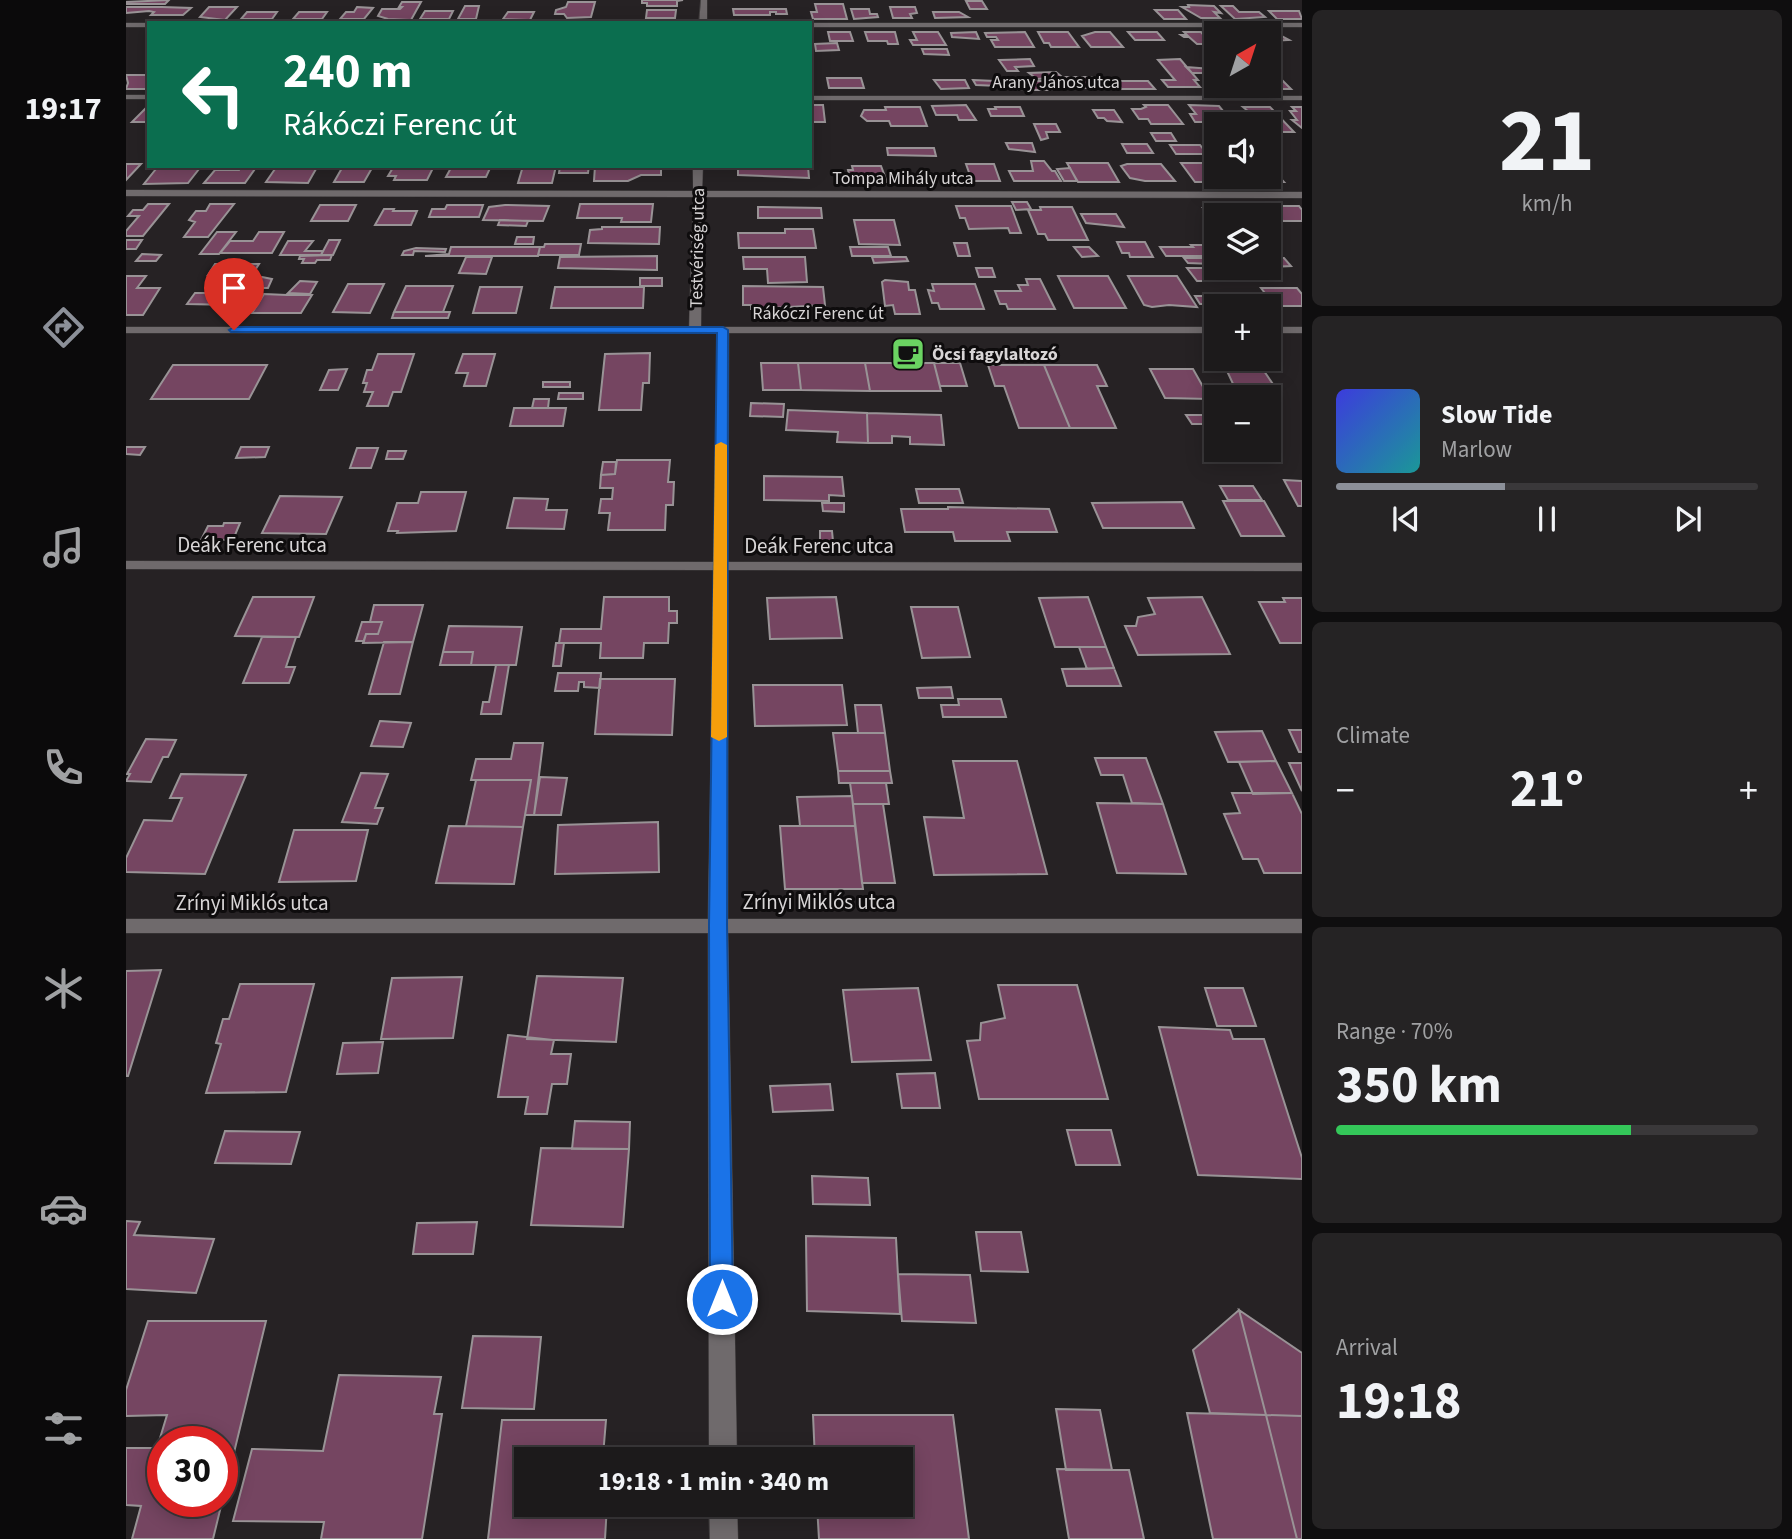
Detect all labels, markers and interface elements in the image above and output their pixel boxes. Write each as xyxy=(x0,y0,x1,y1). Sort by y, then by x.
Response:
north arrow xyxy=(1204,21,1281,98)
map controls xyxy=(1204,21,1281,462)
text: 240 m xyxy=(283,37,412,107)
icon: left xyxy=(168,49,259,140)
street label: Arany János utca xyxy=(992,70,1120,95)
text: 21 xyxy=(1499,77,1595,206)
text: 19:17 xyxy=(24,86,102,132)
text: Rákóczi Ferenc út xyxy=(283,102,517,148)
button: sound xyxy=(1204,112,1281,189)
street label: Tompa Mihály utca xyxy=(832,166,974,191)
text: km/h xyxy=(1521,187,1573,220)
street label: Testvériség utca xyxy=(684,188,711,308)
button: layers xyxy=(1204,203,1281,280)
pin xyxy=(204,258,264,330)
icon: arrive xyxy=(215,269,253,307)
button: + xyxy=(1204,294,1281,371)
street label: Rákóczi Ferenc út xyxy=(752,301,884,326)
icon: directions xyxy=(39,303,88,352)
cafe icon: Öcsi fagylaltozó xyxy=(889,335,927,373)
place label: Öcsi fagylaltozó xyxy=(932,342,1058,367)
button: − xyxy=(1204,385,1281,462)
text: Slow Tide xyxy=(1441,396,1552,433)
text: Marlow xyxy=(1441,433,1512,466)
icon: previous xyxy=(1387,500,1425,538)
icon: pause xyxy=(1528,500,1566,538)
icon: next xyxy=(1669,500,1707,538)
icon: music xyxy=(39,523,88,572)
street label: Deák Ferenc utca xyxy=(177,530,327,560)
street label: Deák Ferenc utca xyxy=(744,531,894,561)
text: Climate xyxy=(1336,719,1410,752)
icon: phone xyxy=(39,743,88,792)
text: 21° xyxy=(1510,753,1584,827)
text: − xyxy=(1336,764,1355,818)
text: + xyxy=(1739,764,1758,818)
street label: Zrínyi Miklós utca xyxy=(742,887,896,917)
street label: Zrínyi Miklós utca xyxy=(175,888,329,918)
icon: climate xyxy=(39,964,88,1013)
text: Range · 70% xyxy=(1336,1015,1453,1048)
text: 350 km xyxy=(1336,1049,1502,1123)
icon: car xyxy=(39,1184,88,1233)
position arrow xyxy=(685,1262,759,1336)
text: Arrival xyxy=(1336,1331,1398,1364)
text: 19:18 xyxy=(1336,1365,1461,1439)
icon: filters xyxy=(39,1404,88,1453)
speed limit sign: 30 xyxy=(147,1426,238,1517)
text: 19:18 · 1 min · 340 m xyxy=(598,1463,829,1500)

